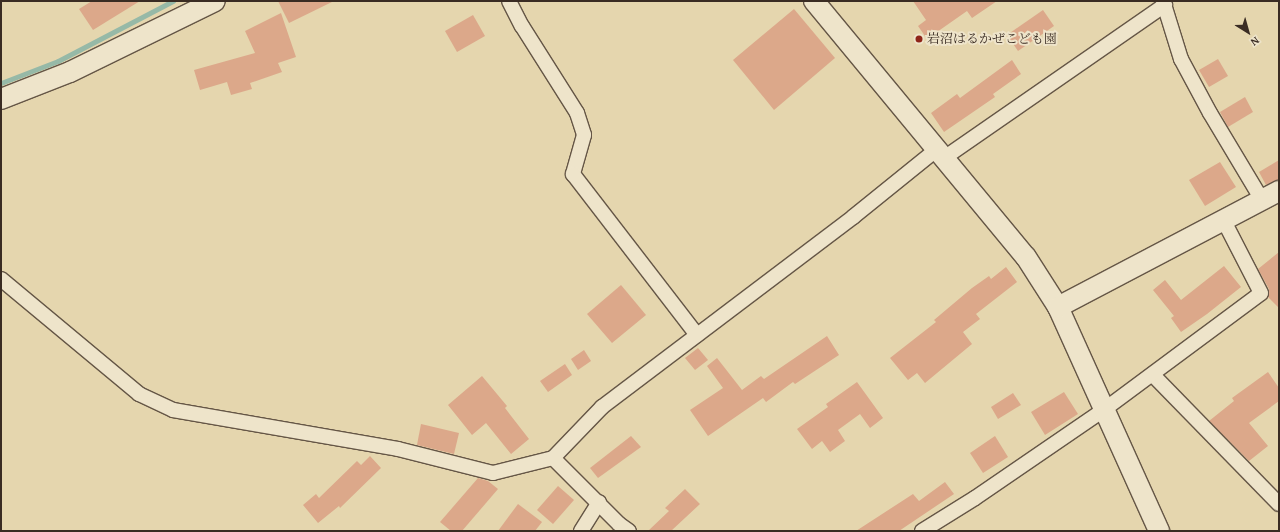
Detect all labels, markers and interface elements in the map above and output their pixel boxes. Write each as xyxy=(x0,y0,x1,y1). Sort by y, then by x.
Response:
north arrow xyxy=(1228,12,1268,52)
place label: 岩沼はるかぜこども園 xyxy=(927,31,1057,47)
text: N xyxy=(1247,33,1263,50)
marker: 岩沼はるかぜこども園 xyxy=(914,34,924,44)

